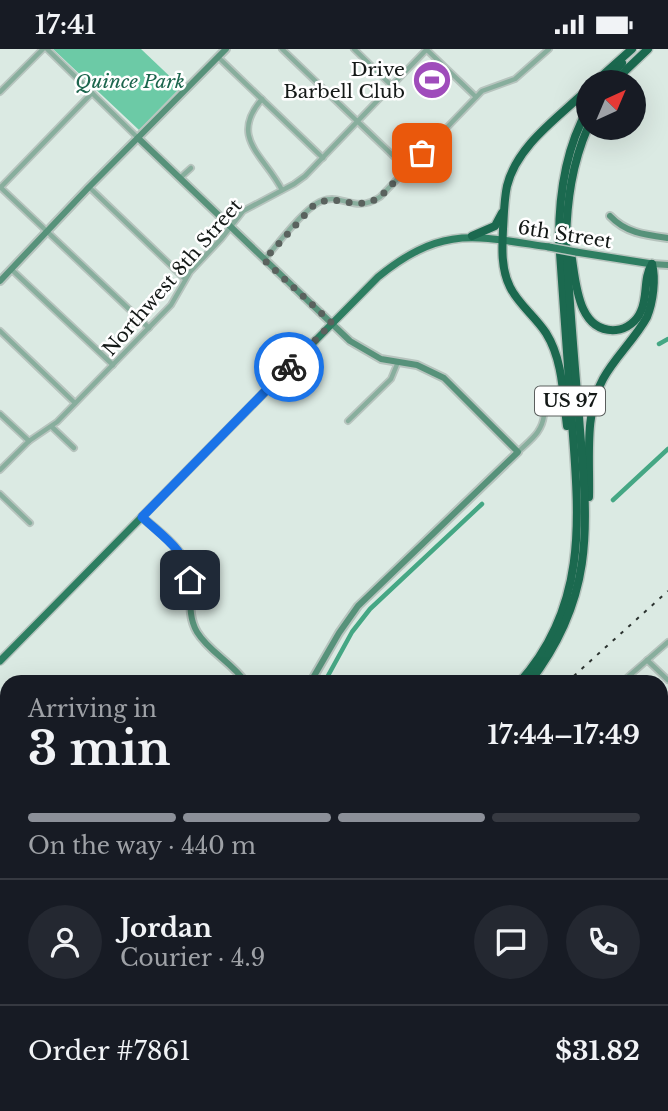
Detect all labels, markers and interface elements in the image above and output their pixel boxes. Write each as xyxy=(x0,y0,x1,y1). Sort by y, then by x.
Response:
text: 17:41 xyxy=(35,9,96,41)
place label: Drive Barbell Club xyxy=(283,58,405,103)
sports icon: Drive Barbell Club xyxy=(411,59,453,101)
park label: Quince Park xyxy=(75,70,185,93)
north arrow xyxy=(576,70,646,140)
map controls xyxy=(576,70,646,140)
pin xyxy=(392,123,452,183)
icon: bag xyxy=(403,134,441,172)
street label: Northwest 8th Street xyxy=(98,194,247,360)
street label: 6th Street xyxy=(516,216,614,253)
courier xyxy=(254,332,324,402)
icon: bike xyxy=(270,348,308,386)
road number: US 97 xyxy=(535,387,605,415)
pin xyxy=(160,550,220,610)
icon: home xyxy=(171,561,209,599)
text: Arriving in xyxy=(28,695,157,723)
text: 17:44–17:49 xyxy=(487,719,640,751)
text: 3 min xyxy=(28,720,170,777)
text: On the way · 440 m xyxy=(28,832,256,860)
button: person xyxy=(28,905,102,979)
button: chat xyxy=(474,905,548,979)
button: phone xyxy=(566,905,640,979)
text: Jordan xyxy=(120,912,212,944)
text: Courier · 4.9 xyxy=(120,944,265,972)
text: Order #7861 xyxy=(28,1035,191,1067)
text: $31.82 xyxy=(555,1035,640,1067)

